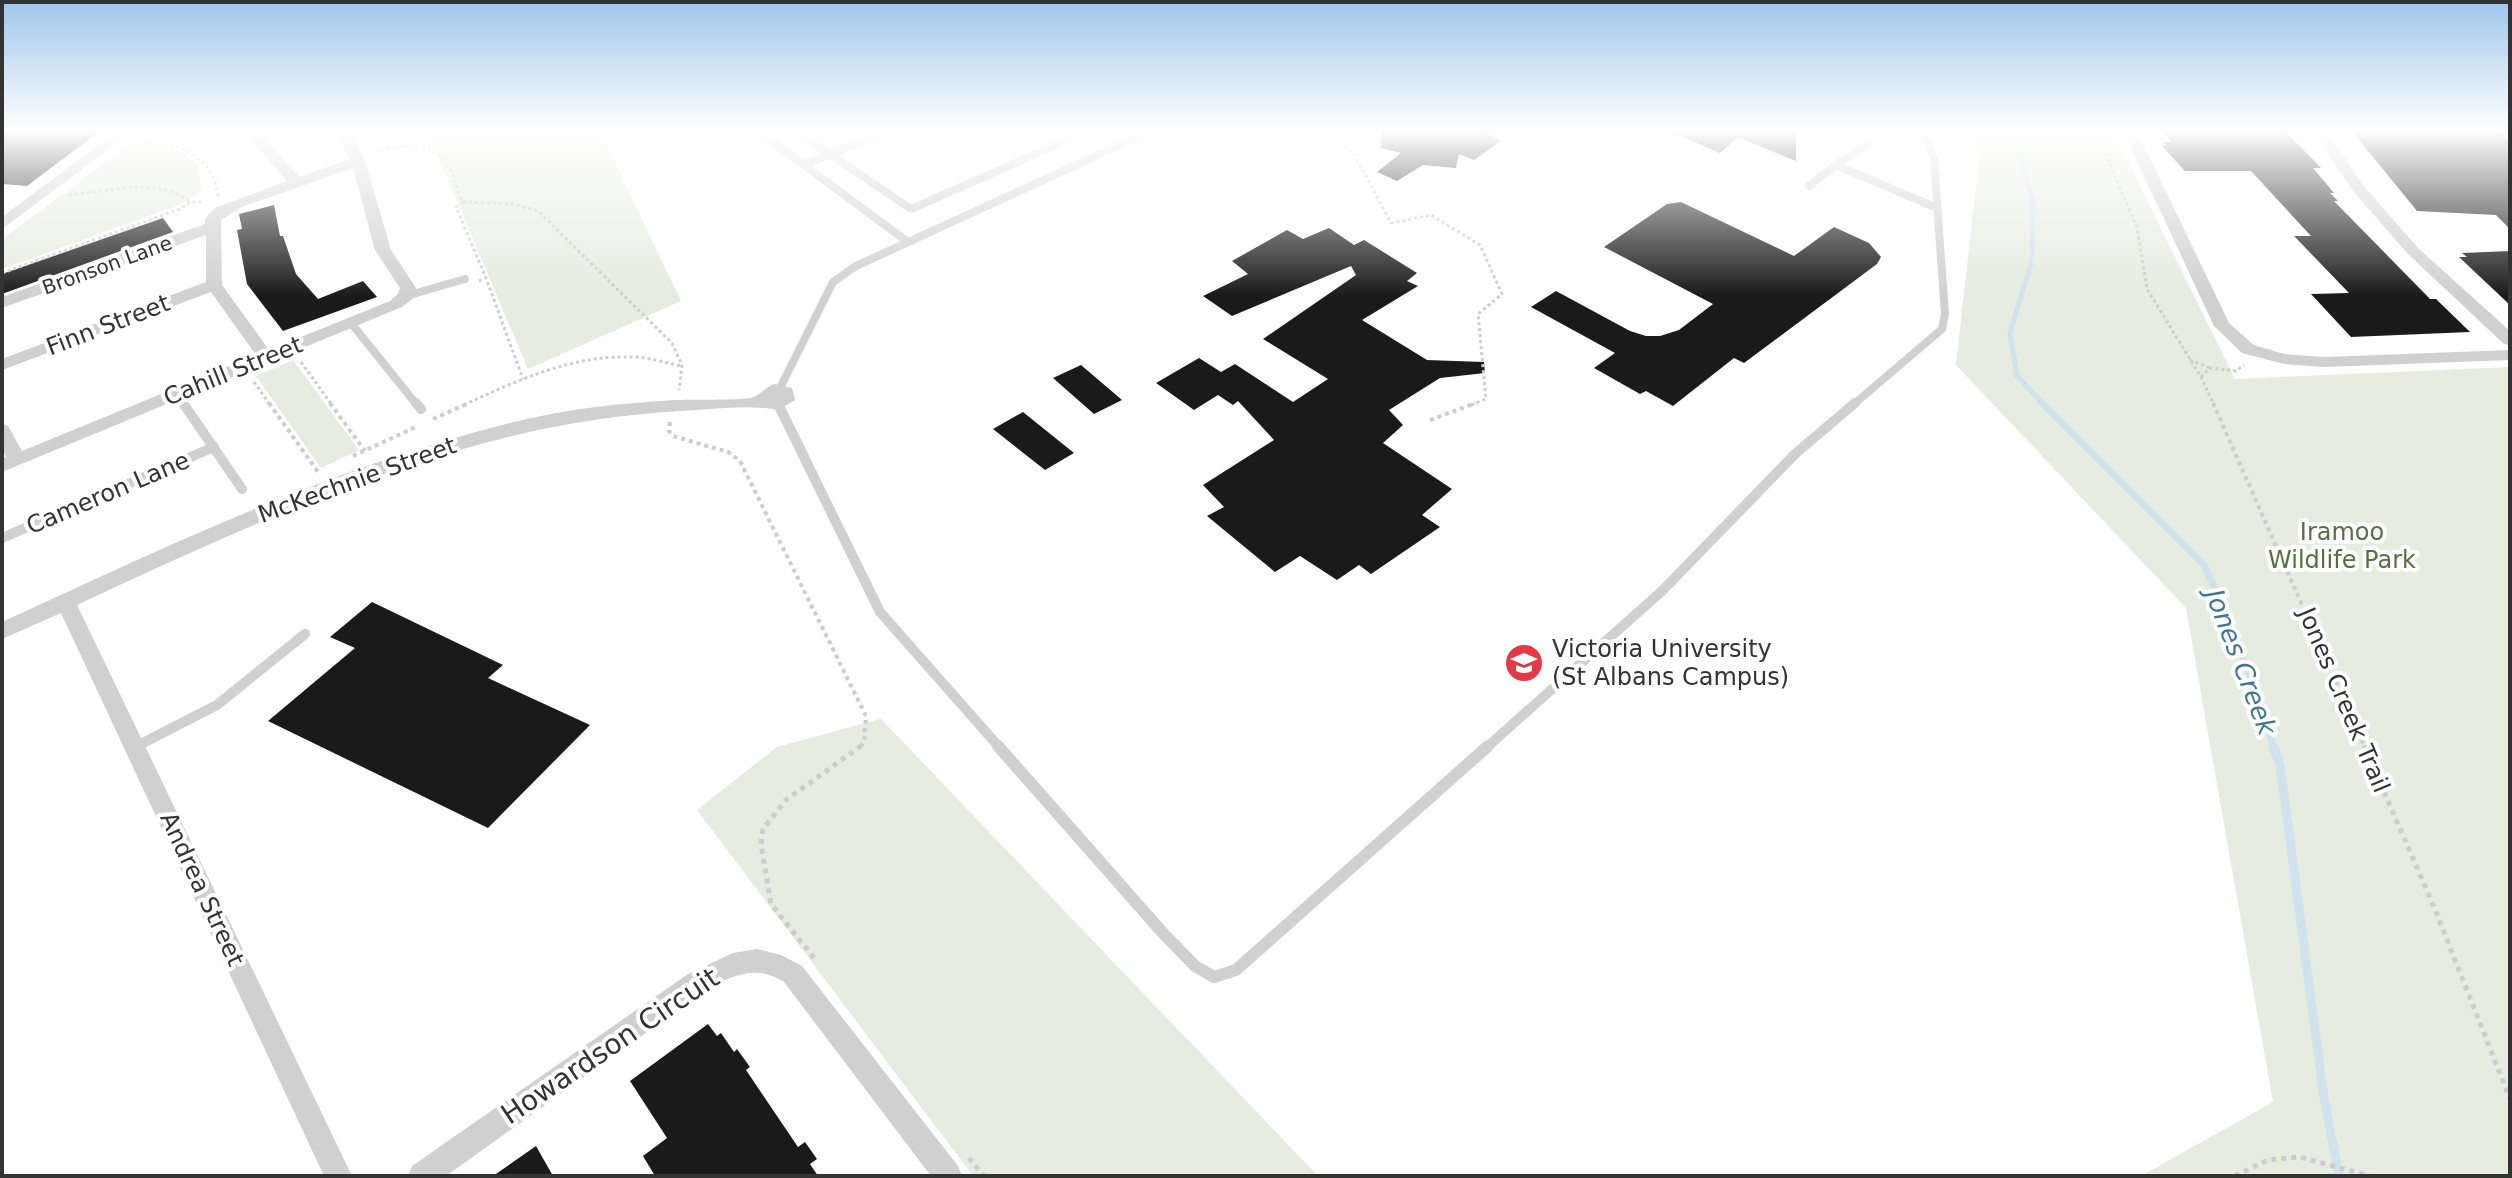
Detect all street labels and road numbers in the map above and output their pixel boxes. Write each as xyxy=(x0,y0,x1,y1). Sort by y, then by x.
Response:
street label: Bronson Lane xyxy=(39,230,175,300)
street label: Finn Street xyxy=(42,289,174,361)
street label: Cahill Street xyxy=(159,330,307,412)
street label: McKechnie Street xyxy=(254,431,460,529)
street label: Cameron Lane xyxy=(22,446,194,540)
street label: Jones Creek Trail xyxy=(2292,602,2396,797)
street label: Andrea Street xyxy=(154,808,250,970)
street label: Howardson Circuit xyxy=(495,961,725,1131)

